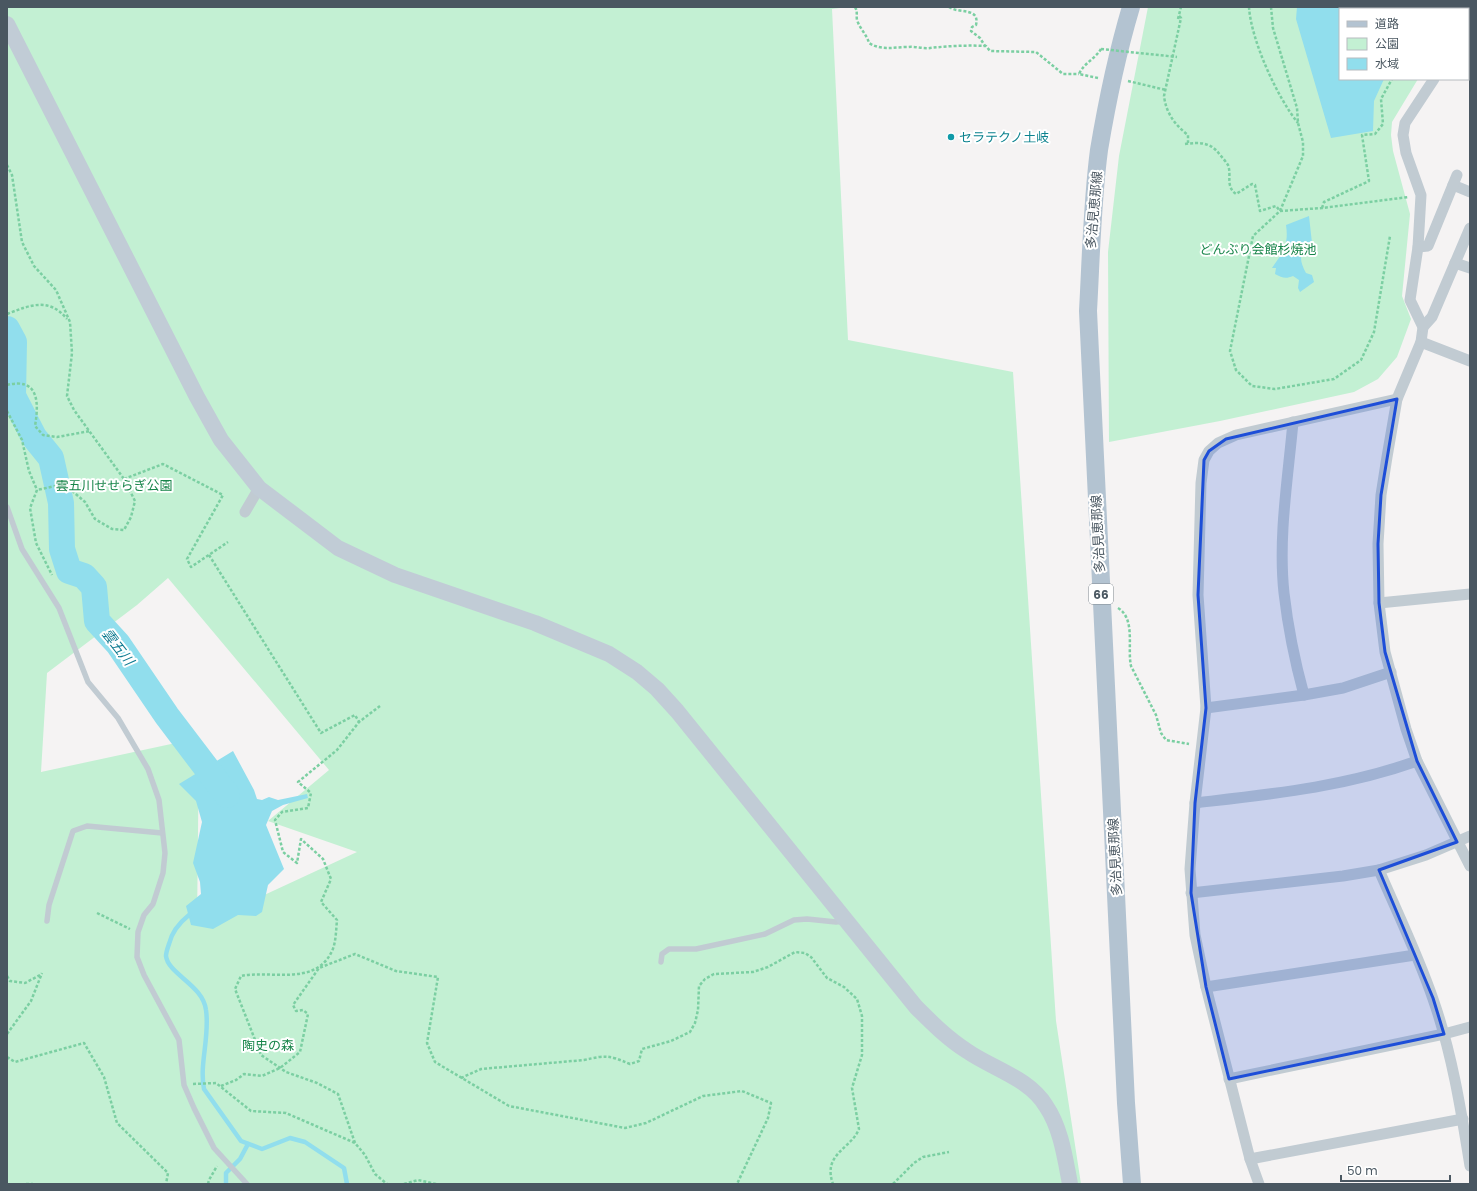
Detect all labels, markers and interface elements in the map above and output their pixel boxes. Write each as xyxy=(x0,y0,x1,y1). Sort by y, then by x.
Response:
legend xyxy=(1339,8,1469,80)
text: 道路 xyxy=(1375,15,1399,32)
text: 公園 xyxy=(1375,35,1399,52)
text: 水域 xyxy=(1375,55,1399,72)
place label: セラテクノ土岐 xyxy=(959,128,1049,147)
marker: セラテクノ土岐 xyxy=(946,132,956,142)
street label: 多治見恵那線 xyxy=(1081,170,1107,250)
park label: どんぶり会館杉焼池 xyxy=(1199,240,1317,259)
park label: 雲五川せせらぎ公園 xyxy=(55,476,173,495)
street label: 多治見恵那線 xyxy=(1086,495,1110,573)
road number: 66 xyxy=(1089,584,1113,604)
water label: 雲五川 xyxy=(97,624,140,671)
street label: 多治見恵那線 xyxy=(1103,818,1127,896)
park label: 陶史の森 xyxy=(242,1036,294,1055)
scale bar xyxy=(1341,1157,1450,1183)
text: 50 m xyxy=(1347,1162,1378,1179)

